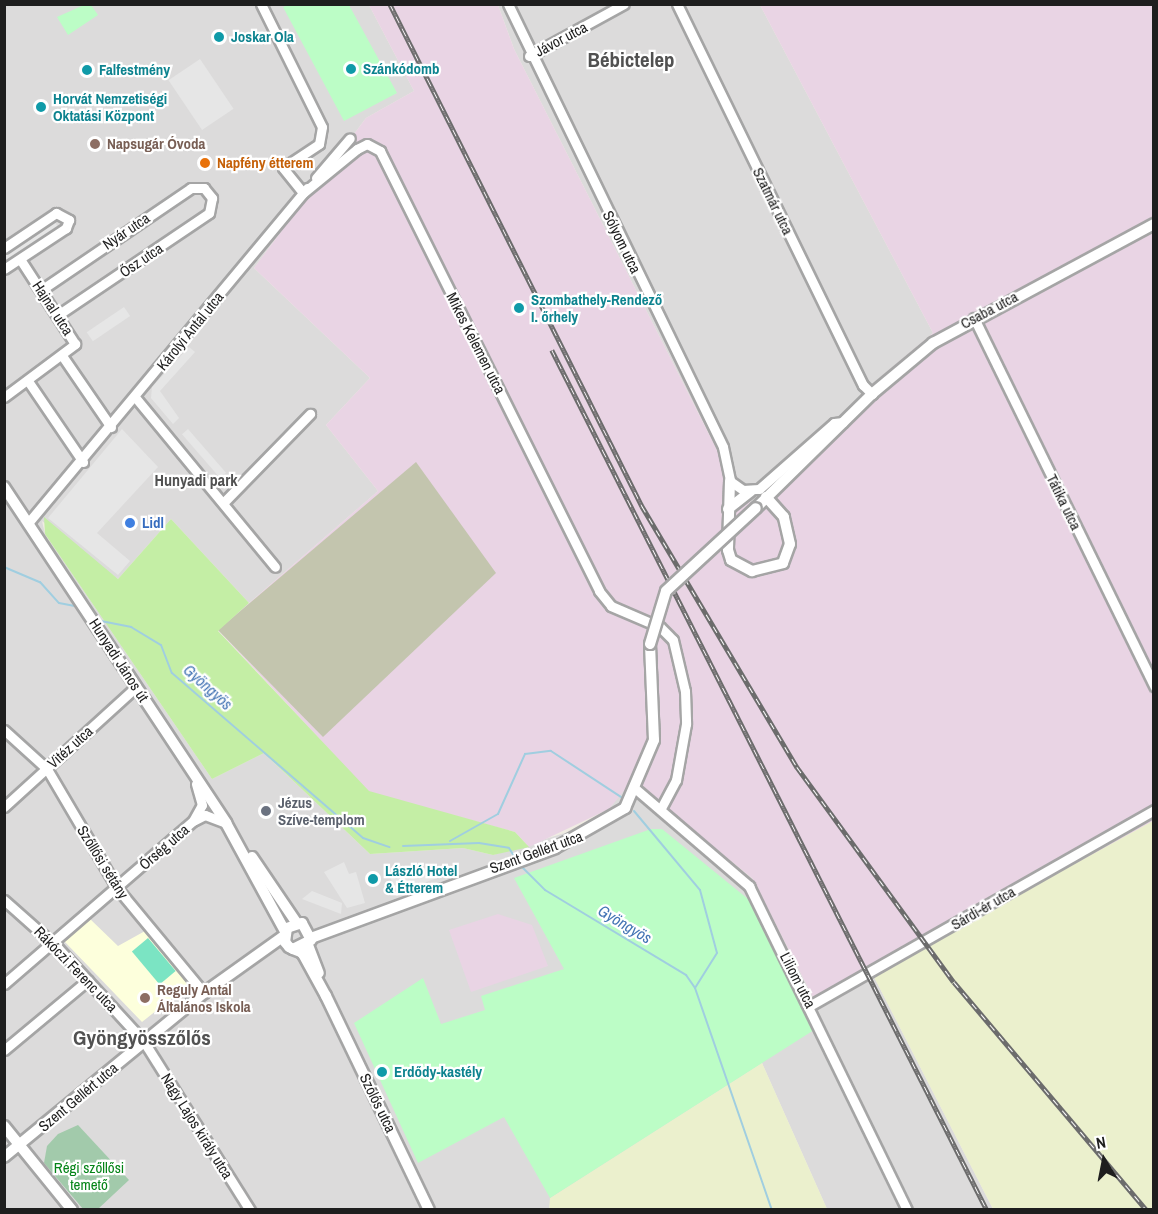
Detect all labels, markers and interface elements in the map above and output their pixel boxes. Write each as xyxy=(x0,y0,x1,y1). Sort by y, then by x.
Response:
street label: Jávor utca xyxy=(532,18,590,60)
place label: Joskar Ola xyxy=(231,28,294,46)
marker: Joskar Ola xyxy=(212,30,226,44)
district label: Bébictelep xyxy=(587,47,675,73)
place label: Szánkódomb xyxy=(363,60,440,78)
place label: Falfestmény xyxy=(99,61,170,79)
marker: Szánkódomb xyxy=(344,62,358,76)
marker: Falfestmény xyxy=(80,63,94,77)
place label: Horvát Nemzetiségi Oktatási Központ xyxy=(53,89,167,124)
marker: Horvát Nemzetiségi Oktatási Központ xyxy=(34,100,48,114)
place label: Napsugár Óvoda xyxy=(107,135,205,153)
marker: Napsugár Óvoda xyxy=(88,137,102,151)
place label: Napfény étterem xyxy=(217,154,313,172)
marker: Napfény étterem xyxy=(198,156,212,170)
street label: Szatmár utca xyxy=(749,164,797,238)
street label: Sólyom utca xyxy=(599,208,645,276)
street label: Nyár utca xyxy=(99,209,153,253)
street label: Ősz utca xyxy=(116,239,166,281)
street label: Hajnal utca xyxy=(29,277,77,339)
street label: Csaba utca xyxy=(957,287,1021,333)
street label: Károlyi Antal utca xyxy=(153,288,227,374)
street label: Mikes Kelemen utca xyxy=(443,289,509,397)
place label: Szombathely-Rendező I. őrhely xyxy=(531,290,662,325)
marker: Szombathely-Rendező I. őrhely xyxy=(512,301,526,315)
district label: Hunyadi park xyxy=(154,470,238,490)
street label: Tátika utca xyxy=(1043,471,1085,533)
place label: Lidl xyxy=(142,514,164,532)
marker: Lidl xyxy=(123,516,137,530)
street label: Hunyadi János út xyxy=(85,615,153,705)
water label: Gyöngyös xyxy=(180,660,236,714)
street label: Vitéz utca xyxy=(44,722,96,772)
place label: Jézus Szíve-templom xyxy=(278,793,365,828)
marker: Jézus Szíve-templom xyxy=(259,804,273,818)
street label: Őrség utca xyxy=(135,820,193,874)
street label: Szőllősi sétány xyxy=(73,822,133,902)
street label: Szent Gellért utca xyxy=(487,827,585,877)
place label: László Hotel & Étterem xyxy=(385,861,457,896)
marker: László Hotel & Étterem xyxy=(366,872,380,886)
street label: Sárdi-ér utca xyxy=(948,882,1018,934)
water label: Gyöngyös xyxy=(595,901,655,947)
street label: Rákóczi Ferenc utca xyxy=(31,922,121,1016)
street label: Liliom utca xyxy=(776,949,820,1011)
place label: Reguly Antal Általános Iskola xyxy=(157,980,251,1015)
marker: Reguly Antal Általános Iskola xyxy=(138,991,152,1005)
district label: Gyöngyösszőlős xyxy=(73,1025,211,1051)
street label: Szent Gellért utca xyxy=(35,1059,121,1135)
place label: Erdődy-kastély xyxy=(394,1063,482,1081)
marker: Erdődy-kastély xyxy=(375,1065,389,1079)
street label: Nagy Lajos király utca xyxy=(157,1070,237,1182)
street label: Szőlős utca xyxy=(356,1070,400,1136)
north arrow xyxy=(1074,1130,1134,1190)
text: N xyxy=(1094,1131,1107,1154)
park label: Régi szőllősi temető xyxy=(54,1158,124,1193)

